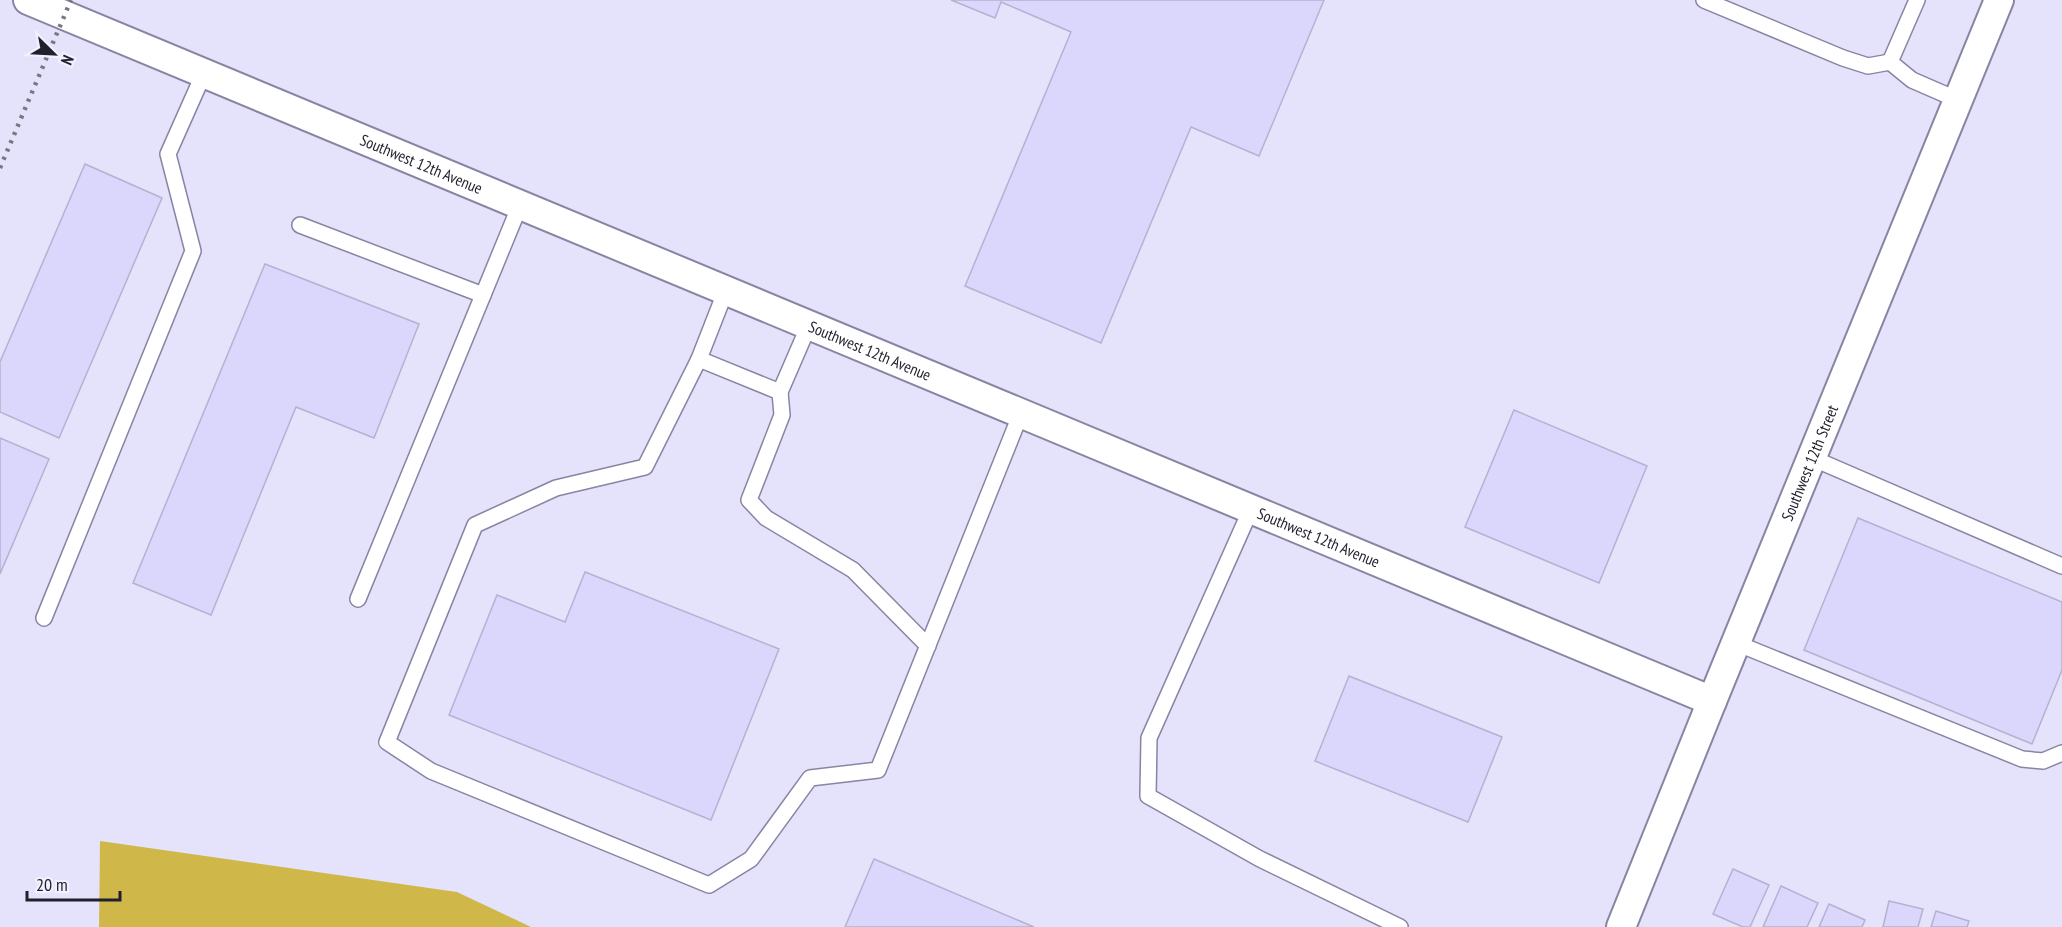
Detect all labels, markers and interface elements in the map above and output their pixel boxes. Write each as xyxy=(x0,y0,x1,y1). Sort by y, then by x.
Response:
north arrow xyxy=(24,24,84,84)
text: N xyxy=(57,52,79,68)
street label: Southwest 12th Avenue xyxy=(357,129,485,198)
street label: Southwest 12th Avenue xyxy=(806,316,934,385)
street label: Southwest 12th Street xyxy=(1777,401,1842,524)
street label: Southwest 12th Avenue xyxy=(1254,503,1383,572)
scale bar xyxy=(27,864,120,902)
text: 20 m xyxy=(36,873,68,896)

